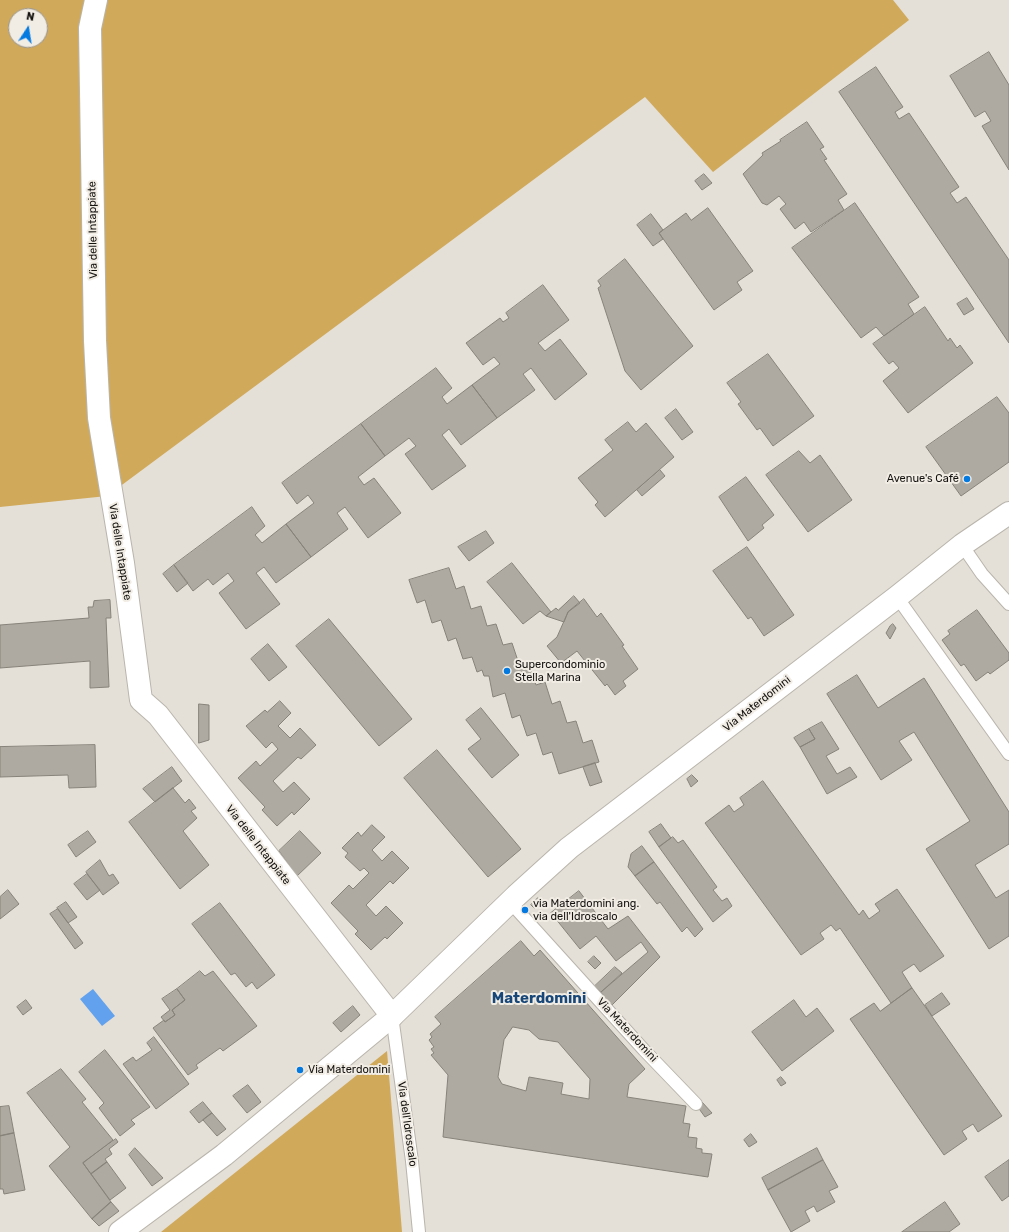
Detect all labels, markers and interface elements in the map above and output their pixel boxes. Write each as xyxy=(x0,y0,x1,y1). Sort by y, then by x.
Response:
north arrow xyxy=(8,8,48,48)
text: N xyxy=(25,10,36,24)
street label: Via delle Intappiate xyxy=(86,181,100,279)
place label: Avenue's Café xyxy=(887,472,959,486)
marker: Avenue's Café xyxy=(962,474,972,484)
street label: Via delle Intappiate xyxy=(106,503,134,601)
place label: Supercondominio Stella Marina xyxy=(515,658,605,684)
marker: Supercondominio Stella Marina xyxy=(502,666,512,676)
street label: Via Materdomini xyxy=(720,673,794,735)
street label: Via delle Intappiate xyxy=(223,802,293,888)
place label: via Materdomini ang. via dell'Idroscalo xyxy=(533,897,639,923)
marker: via Materdomini ang. via dell'Idroscalo xyxy=(520,905,530,915)
district label: Materdomini xyxy=(492,990,586,1008)
street label: Via Materdomini xyxy=(594,995,660,1065)
place label: Via Materdomini xyxy=(308,1063,391,1077)
marker: Via Materdomini xyxy=(295,1065,305,1075)
street label: Via dell'Idroscalo xyxy=(394,1081,420,1167)

